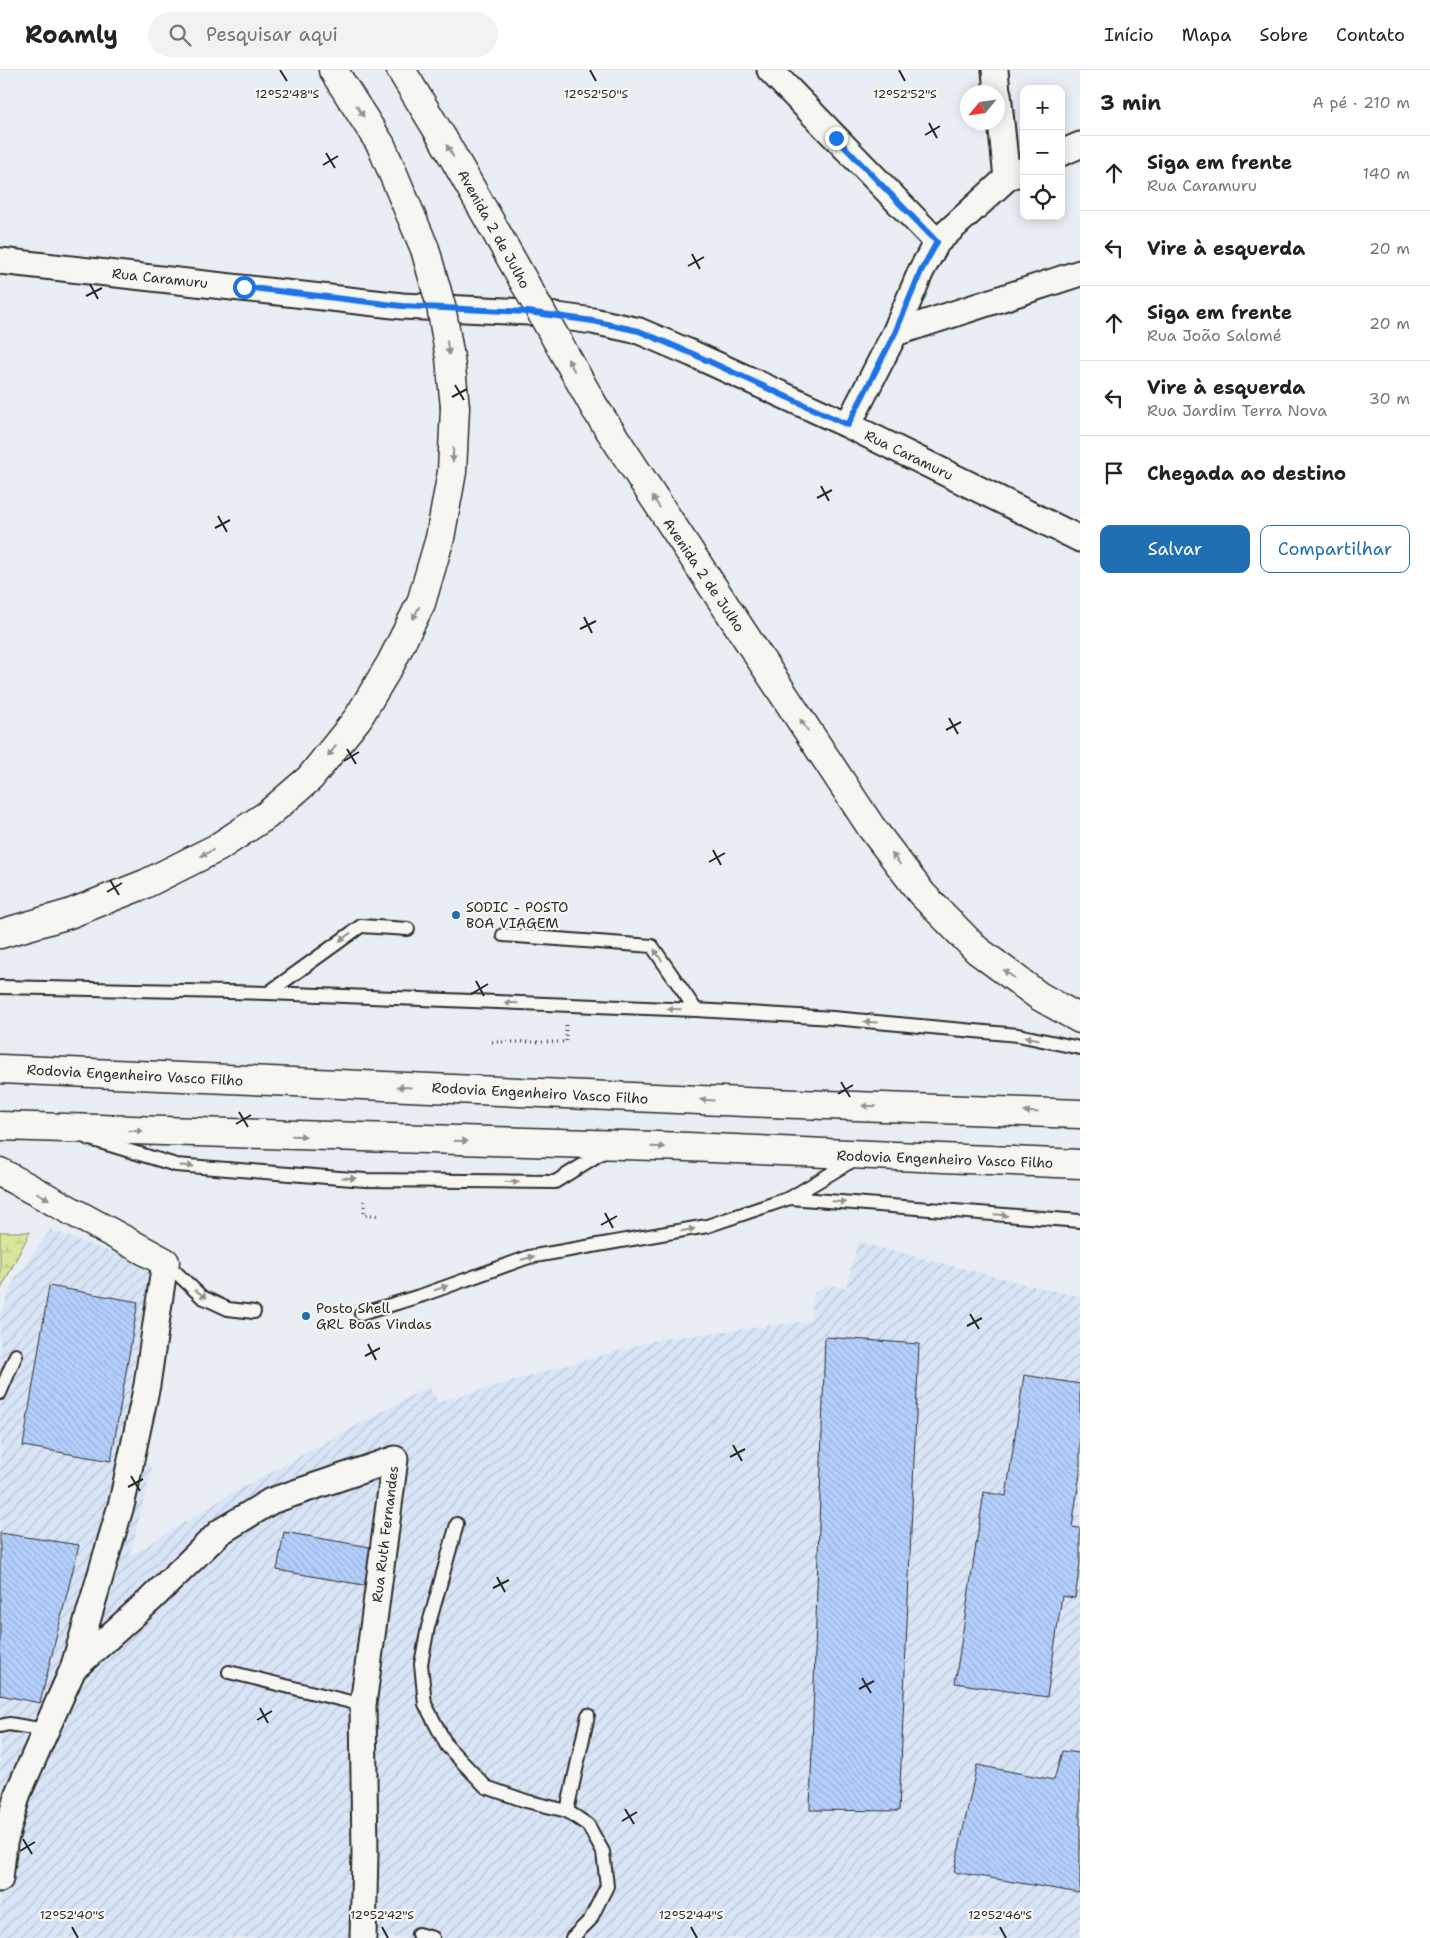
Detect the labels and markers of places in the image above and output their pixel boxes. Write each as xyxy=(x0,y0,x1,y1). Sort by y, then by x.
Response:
place label: SODIC - POSTO BOA VIAGEM xyxy=(466,898,568,932)
marker: SODIC - POSTO BOA VIAGEM xyxy=(450,909,462,921)
place label: Posto Shell GRL Boas Vindas xyxy=(316,1299,432,1333)
marker: Posto Shell GRL Boas Vindas xyxy=(300,1310,312,1322)

